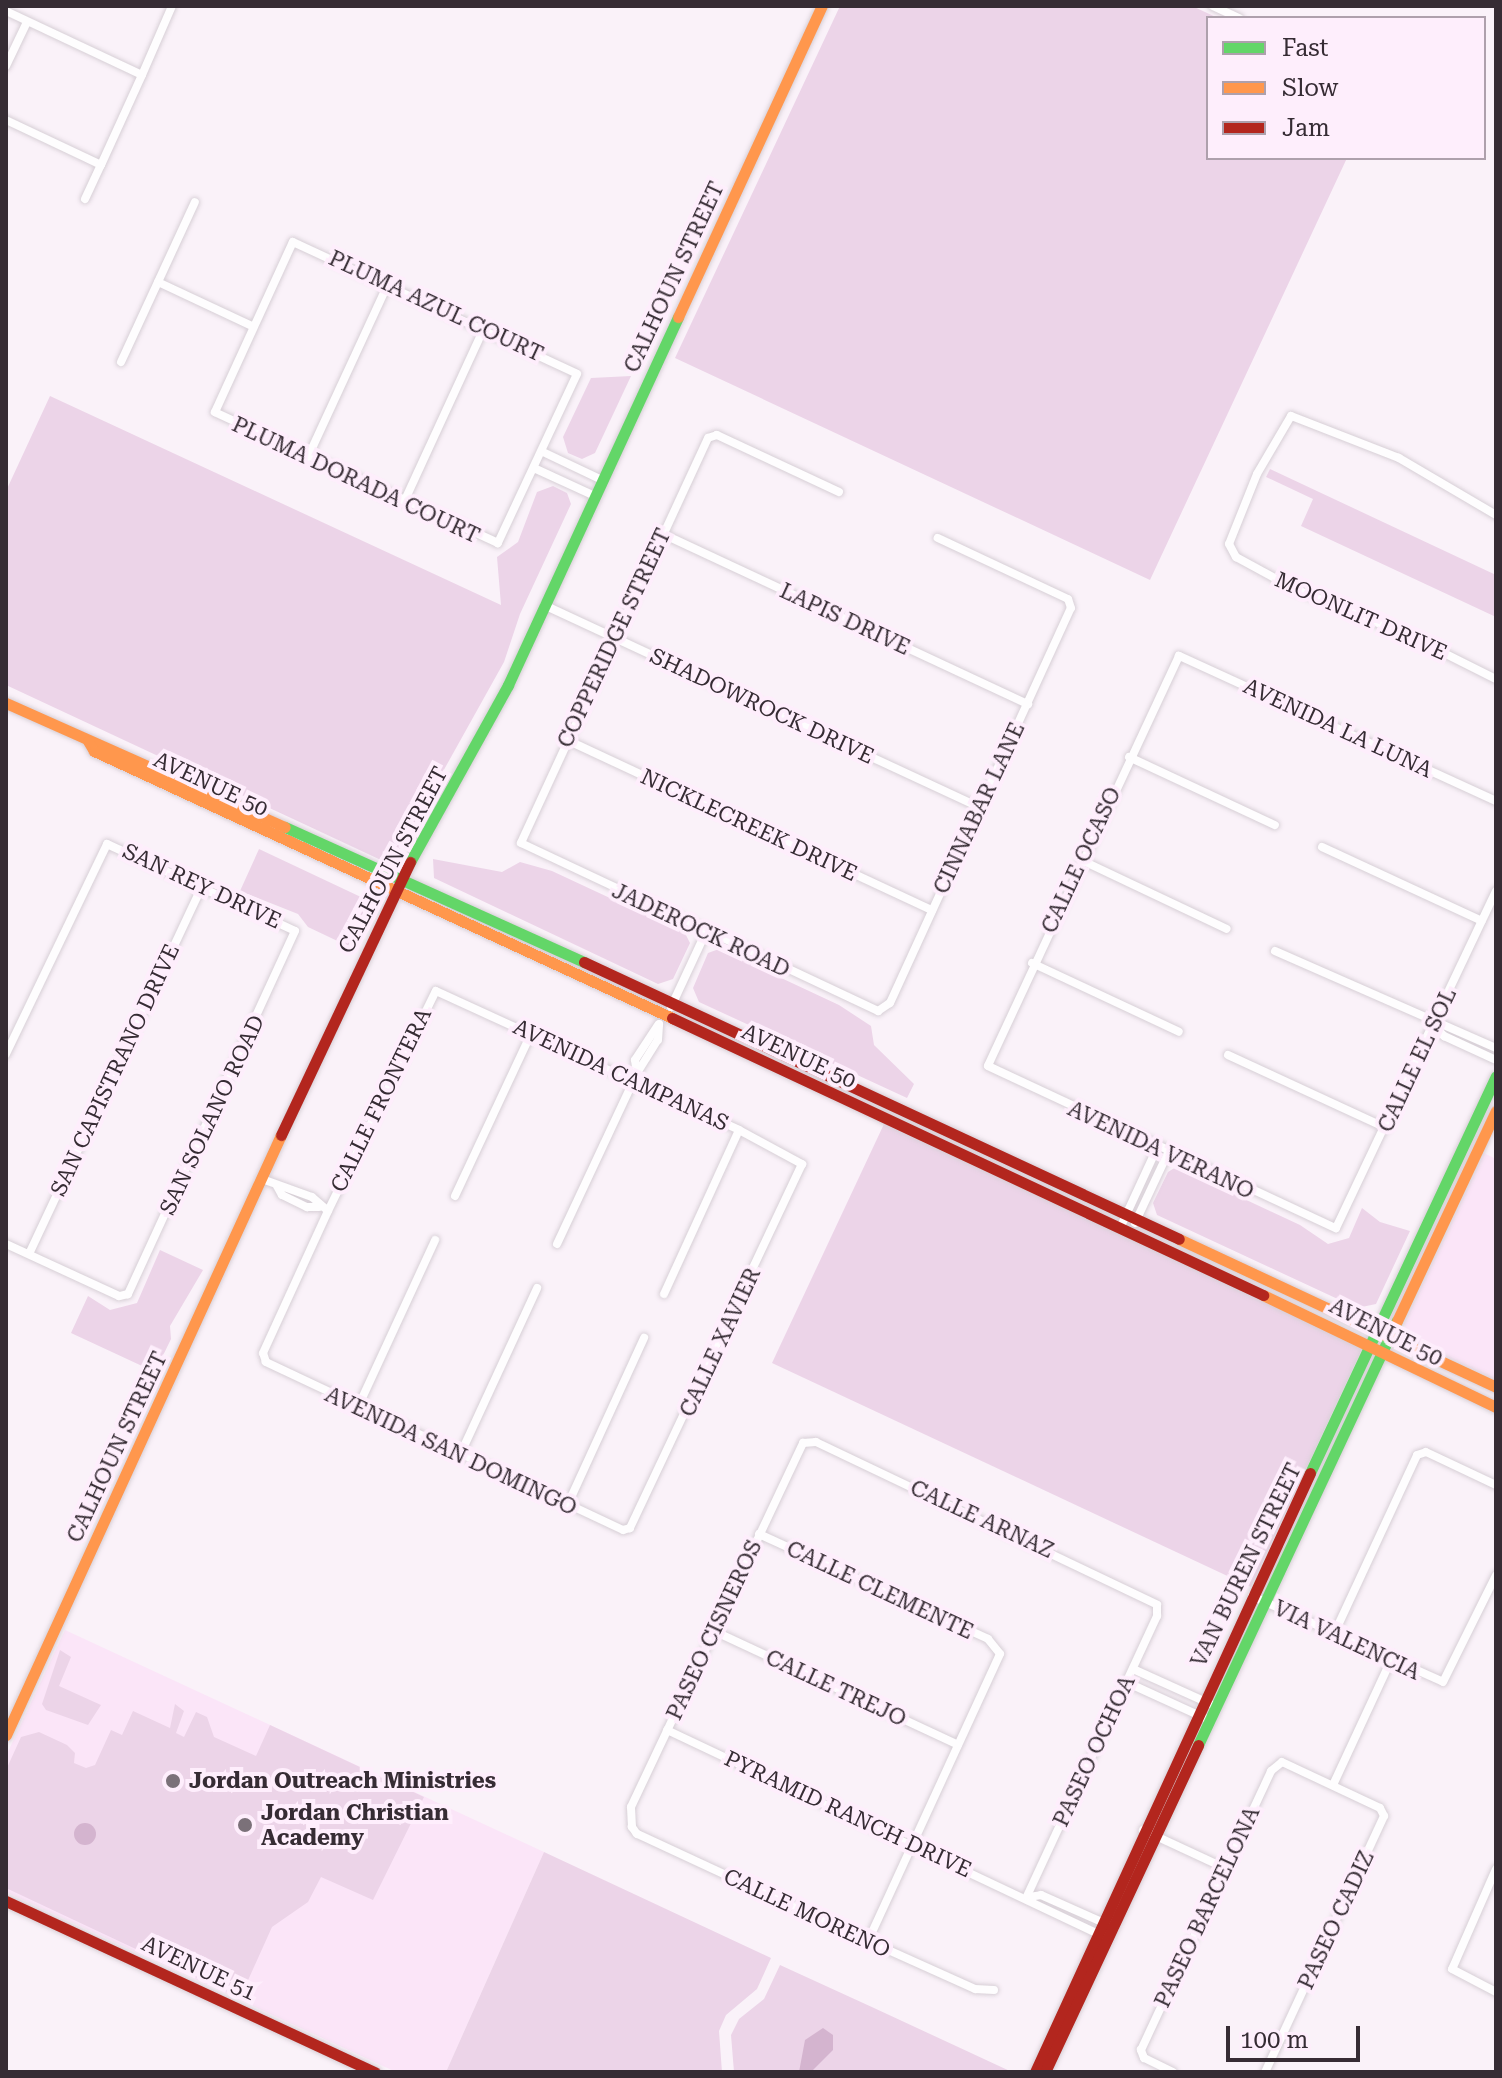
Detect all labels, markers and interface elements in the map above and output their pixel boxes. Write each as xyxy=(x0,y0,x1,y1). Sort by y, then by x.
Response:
legend xyxy=(1206,16,1486,160)
text: Fast xyxy=(1282,34,1329,62)
text: Slow xyxy=(1282,74,1338,102)
text: Jam xyxy=(1282,114,1330,142)
street label: CALHOUN STREET xyxy=(618,177,730,377)
street label: PLUMA AZUL COURT xyxy=(325,245,547,367)
street label: PLUMA DORADA COURT xyxy=(228,411,484,549)
street label: COPPERIDGE STREET xyxy=(552,524,676,752)
street label: MOONLIT DRIVE xyxy=(1271,566,1451,666)
street label: LAPIS DRIVE xyxy=(776,577,914,661)
street label: SHADOWROCK DRIVE xyxy=(646,642,878,770)
street label: AVENIDA LA LUNA xyxy=(1239,673,1437,783)
street label: CINNABAR LANE xyxy=(928,718,1030,898)
street label: AVENUE 50 xyxy=(150,746,272,822)
street label: CALHOUN STREET xyxy=(333,762,453,958)
street label: NICKLECREEK DRIVE xyxy=(636,763,862,887)
street label: CALLE OCASO xyxy=(1036,783,1126,937)
street label: SAN REY DRIVE xyxy=(119,838,285,934)
street label: JADEROCK ROAD xyxy=(608,877,794,983)
street label: SAN CAPISTRANO DRIVE xyxy=(45,940,185,1200)
street label: CALLE EL SOL xyxy=(1372,984,1462,1136)
street label: CALLE FRONTERA xyxy=(325,1004,437,1196)
street label: SAN SOLANO ROAD xyxy=(154,1011,270,1219)
street label: AVENIDA CAMPANAS xyxy=(509,1013,733,1137)
street label: AVENUE 50 xyxy=(738,1018,860,1094)
street label: AVENIDA VERANO xyxy=(1064,1095,1258,1205)
street label: CALLE XAVIER xyxy=(674,1263,766,1421)
street label: AVENUE 50 xyxy=(1325,1292,1447,1372)
street label: CALHOUN STREET xyxy=(61,1347,173,1547)
street label: AVENIDA SAN DOMINGO xyxy=(321,1381,581,1521)
street label: VAN BUREN STREET xyxy=(1185,1459,1307,1671)
street label: CALLE ARNAZ xyxy=(906,1474,1058,1564)
street label: CALLE CLEMENTE xyxy=(782,1535,978,1645)
street label: PASEO CISNEROS xyxy=(661,1536,767,1724)
street label: VIA VALENCIA xyxy=(1269,1594,1425,1686)
street label: CALLE TREJO xyxy=(762,1644,910,1732)
street label: PASEO OCHOA xyxy=(1047,1671,1141,1831)
street label: PYRAMID RANCH DRIVE xyxy=(720,1745,976,1883)
place label: Jordan Outreach Ministries xyxy=(189,1768,496,1794)
marker: Jordan Outreach Ministries xyxy=(164,1772,182,1790)
place label: Jordan Christian Academy xyxy=(261,1799,449,1850)
street label: PASEO BARCELONA xyxy=(1149,1802,1265,2012)
marker: Jordan Christian Academy xyxy=(236,1816,254,1834)
street label: PASEO CADIZ xyxy=(1292,1847,1380,1993)
street label: CALLE MORENO xyxy=(719,1863,895,1963)
street label: AVENUE 51 xyxy=(138,1930,260,2006)
scale bar xyxy=(1230,2010,1364,2060)
text: 100 m xyxy=(1240,2026,1308,2054)

